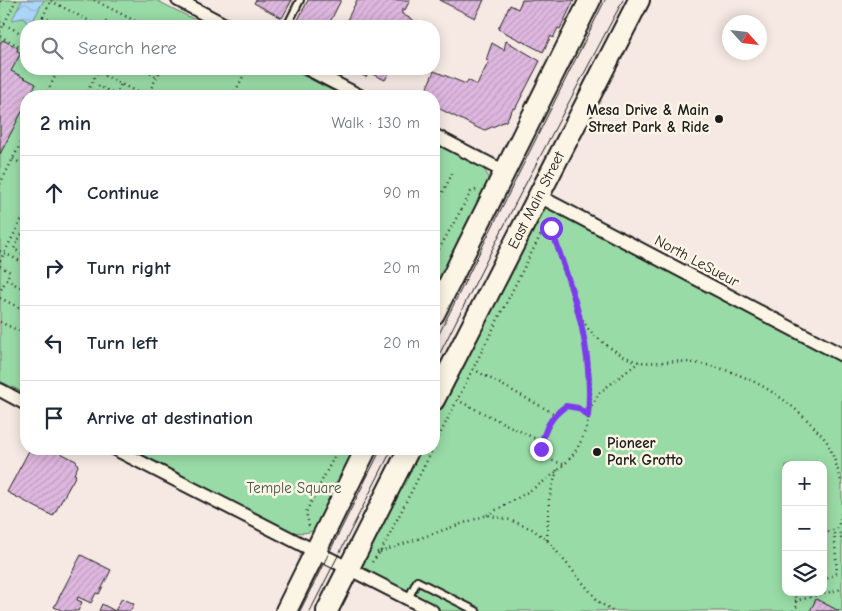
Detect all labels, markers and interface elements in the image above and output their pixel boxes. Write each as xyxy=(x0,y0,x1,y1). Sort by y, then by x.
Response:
north arrow xyxy=(722,15,767,60)
search box xyxy=(20,20,440,75)
icon: search xyxy=(38,34,66,62)
text: Search here xyxy=(78,37,177,59)
place label: Mesa Drive & Main Street Park & Ride xyxy=(586,101,709,136)
text: 2 min xyxy=(40,111,91,135)
marker: Mesa Drive & Main Street Park & Ride xyxy=(713,113,725,125)
text: Walk · 130 m xyxy=(331,114,420,132)
street label: East Main Street xyxy=(504,148,569,252)
icon: ahead xyxy=(40,179,68,207)
text: Continue xyxy=(87,182,159,204)
text: 90 m xyxy=(383,184,420,202)
route start xyxy=(540,217,563,240)
street label: North LeSueur xyxy=(652,231,742,291)
icon: right xyxy=(40,254,68,282)
text: Turn right xyxy=(87,257,171,279)
text: 20 m xyxy=(383,259,420,277)
icon: left xyxy=(40,329,68,357)
text: Turn left xyxy=(87,332,158,354)
text: 20 m xyxy=(383,334,420,352)
icon: arrive xyxy=(40,404,68,432)
text: Arrive at destination xyxy=(87,407,253,429)
place label: Pioneer Park Grotto xyxy=(607,434,683,469)
route end xyxy=(530,438,553,461)
marker: Pioneer Park Grotto xyxy=(591,446,603,458)
map controls xyxy=(782,461,827,596)
button: + xyxy=(782,461,827,506)
park label: Temple Square xyxy=(247,479,342,497)
button: − xyxy=(782,506,827,551)
button: layers xyxy=(782,551,827,596)

